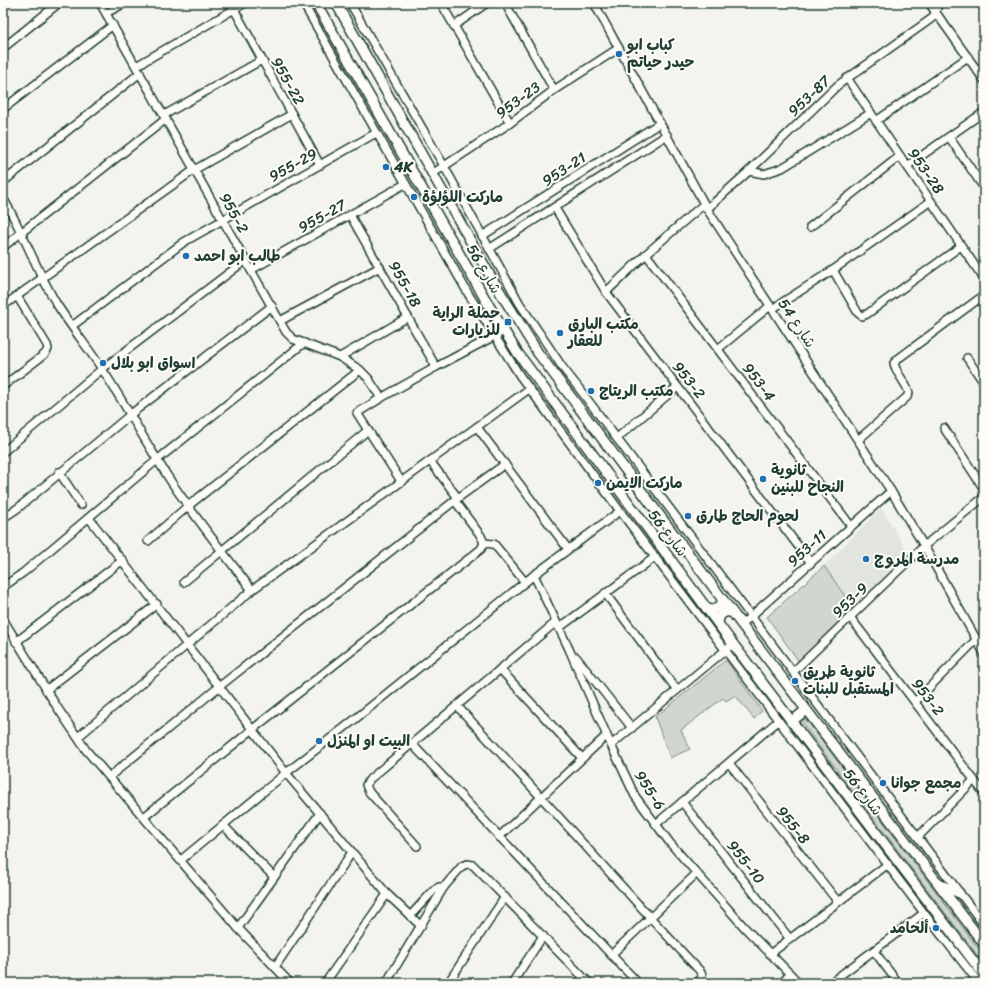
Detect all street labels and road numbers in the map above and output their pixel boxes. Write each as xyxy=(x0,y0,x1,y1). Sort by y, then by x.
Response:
street label: 955-22 xyxy=(264,52,312,110)
street label: 953-87 xyxy=(781,68,838,123)
street label: 953-23 xyxy=(490,75,546,125)
street label: 955-29 xyxy=(264,141,322,189)
street label: 953-28 xyxy=(901,142,951,200)
street label: 953-21 xyxy=(537,145,591,193)
street label: 955-2 xyxy=(212,188,256,238)
street label: 955-27 xyxy=(293,191,352,240)
street label: شارع 56 xyxy=(459,239,509,299)
street label: 955-18 xyxy=(382,256,428,312)
street label: شارع 54 xyxy=(771,293,823,353)
street label: 953-2 xyxy=(666,355,712,405)
street label: 953-4 xyxy=(736,357,782,407)
street label: شارع 56 xyxy=(641,504,695,562)
street label: 953-11 xyxy=(781,523,833,573)
street label: 953-9 xyxy=(826,576,874,624)
street label: 953-2 xyxy=(905,672,951,722)
street label: شارع 56 xyxy=(836,763,890,821)
street label: 955-6 xyxy=(628,765,672,815)
street label: 955-8 xyxy=(769,800,817,850)
street label: 955-10 xyxy=(720,834,772,890)

